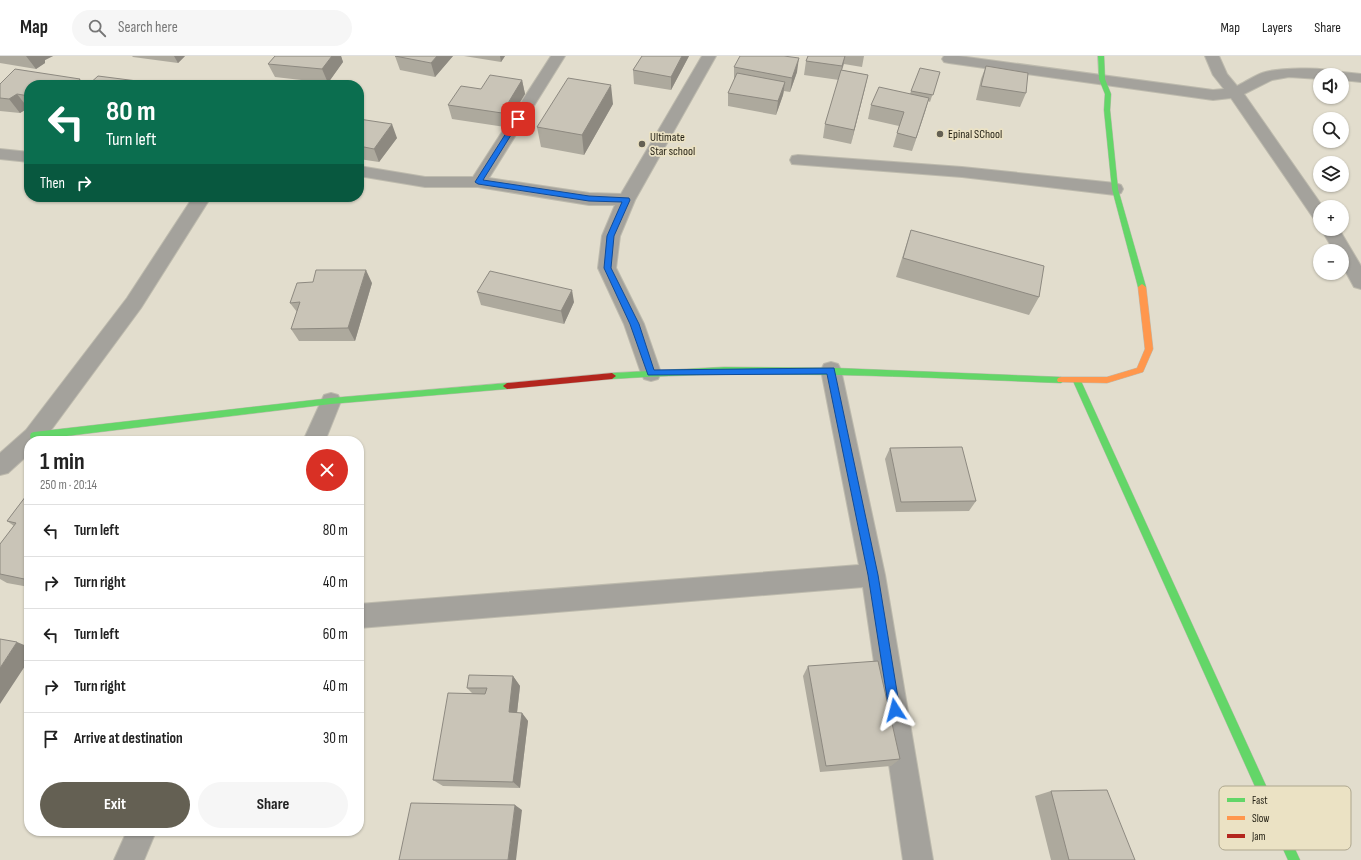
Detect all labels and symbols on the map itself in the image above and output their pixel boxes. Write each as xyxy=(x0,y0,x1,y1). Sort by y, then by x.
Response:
pin xyxy=(501,102,535,136)
place label: Epinal SChool xyxy=(948,127,1002,142)
marker: Epinal SChool xyxy=(935,129,945,139)
place label: Ultimate Star school xyxy=(650,130,695,159)
marker: Ultimate Star school xyxy=(637,139,647,149)
position arrow xyxy=(874,689,916,731)
legend xyxy=(1219,786,1351,850)
text: Fast xyxy=(1252,794,1268,807)
text: Slow xyxy=(1252,812,1269,825)
text: Jam xyxy=(1251,830,1266,843)

